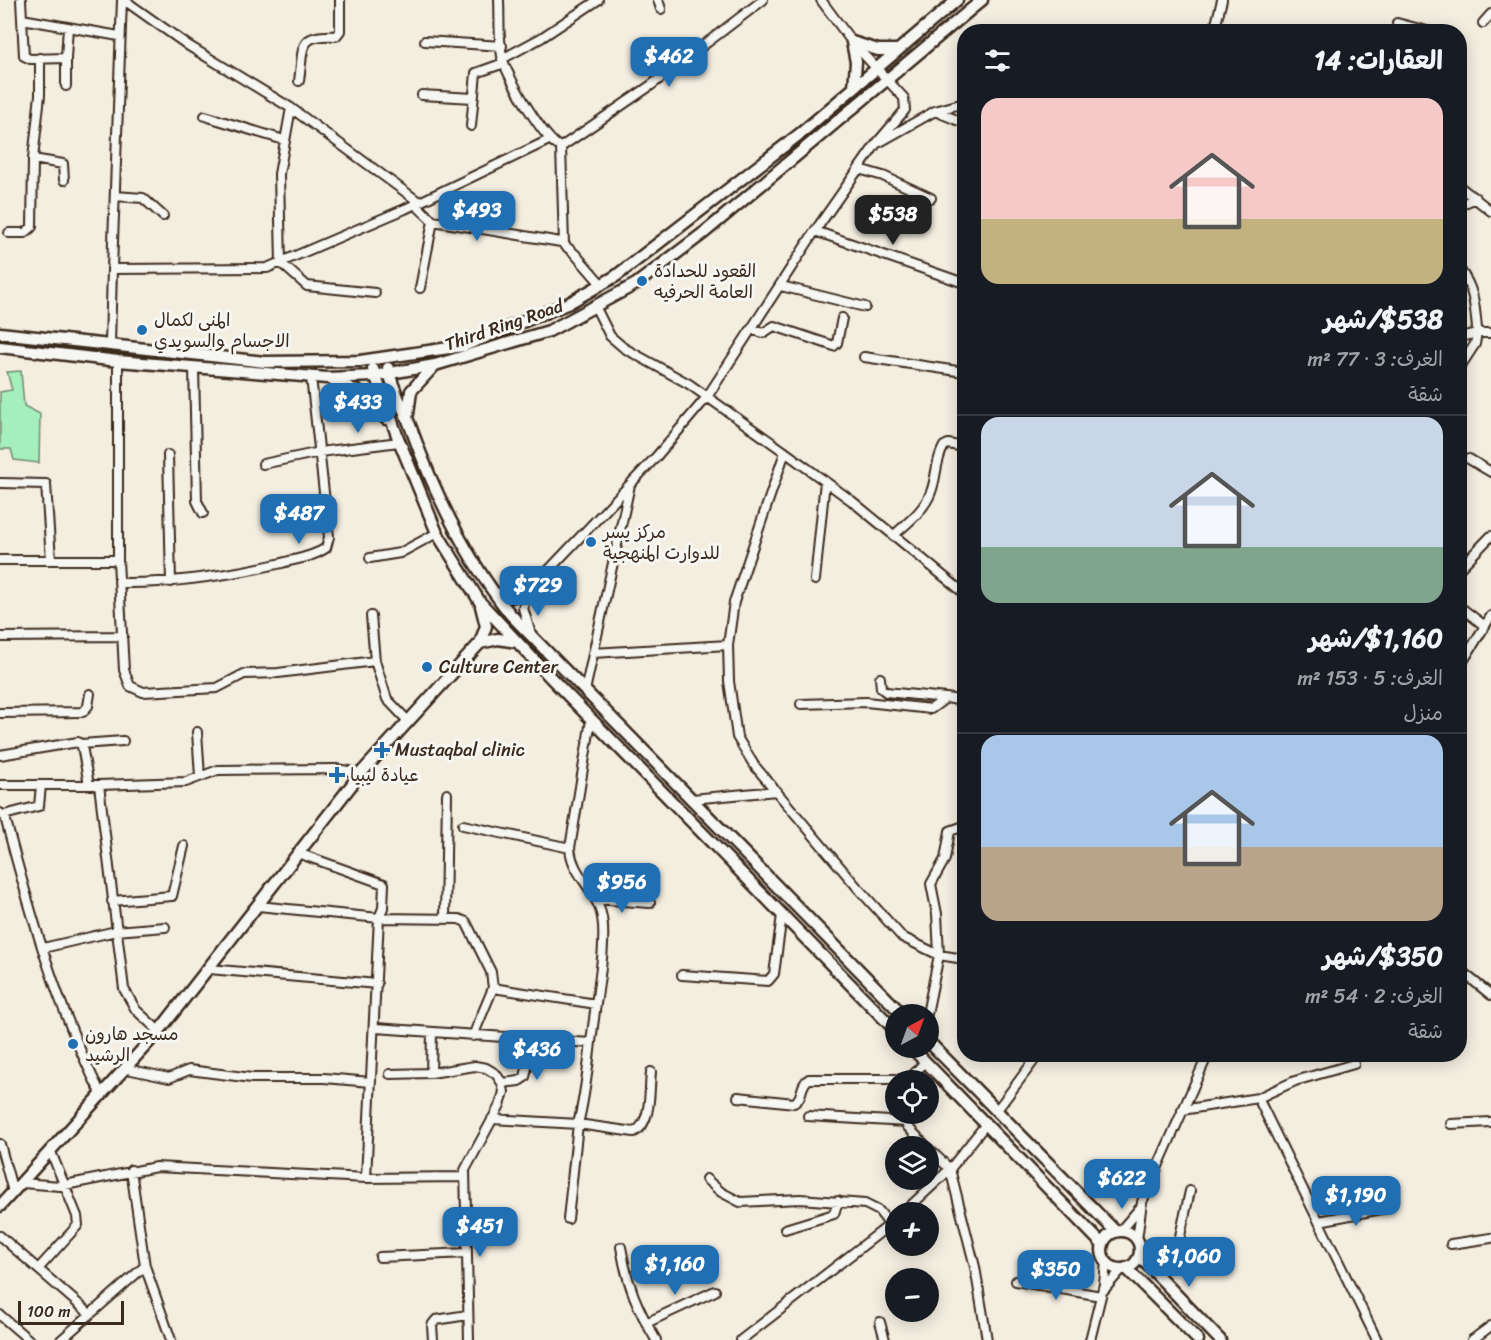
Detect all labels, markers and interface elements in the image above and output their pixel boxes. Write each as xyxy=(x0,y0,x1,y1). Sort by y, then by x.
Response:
pin: $462 xyxy=(633,37,705,88)
text: العقارات: 14 xyxy=(1314,37,1443,83)
text: $462 xyxy=(645,39,693,74)
icon: filters xyxy=(981,44,1014,77)
icon: home xyxy=(1158,137,1266,245)
pin: $493 xyxy=(441,191,513,242)
text: $493 xyxy=(452,193,502,228)
pin: $538 xyxy=(857,195,929,246)
text: $538 xyxy=(869,197,917,232)
place label: القعود للحدادة العامة الحرفيه xyxy=(654,255,756,308)
marker: القعود للحدادة العامة الحرفيه xyxy=(635,274,649,288)
street label: Third Ring Road xyxy=(440,289,569,360)
text: $538/شهر xyxy=(1324,296,1443,342)
place label: المنى لكمال الاجسام والسويدي xyxy=(154,304,290,357)
marker: المنى لكمال الاجسام والسويدي xyxy=(135,323,149,337)
text: الغرف: 3 · 77 m² xyxy=(1308,342,1443,377)
text: شقة xyxy=(1408,377,1443,412)
pin: $433 xyxy=(322,383,394,434)
text: $433 xyxy=(334,385,382,420)
icon: home xyxy=(1158,456,1266,564)
pin: $487 xyxy=(263,494,335,545)
text: $487 xyxy=(274,496,324,531)
place label: مركز يسر للدوارت المنهجية xyxy=(601,516,720,569)
marker: مركز يسر للدوارت المنهجية xyxy=(584,535,598,549)
pin: $729 xyxy=(502,566,574,617)
text: $729 xyxy=(514,568,562,603)
text: $1,160/شهر xyxy=(1309,615,1443,661)
place label: Culture Center xyxy=(439,651,560,683)
marker: Culture Center xyxy=(420,660,434,674)
text: الغرف: 5 · 153 m² xyxy=(1297,661,1443,696)
text: منزل xyxy=(1404,696,1443,731)
place label: Mustaqbal clinic xyxy=(395,734,525,766)
marker: Mustaqbal clinic xyxy=(373,741,391,759)
place label: عيادة ليبيا xyxy=(350,759,419,791)
marker: عيادة ليبيا xyxy=(328,766,346,784)
icon: home xyxy=(1158,774,1266,882)
pin: $956 xyxy=(586,863,658,914)
text: $956 xyxy=(597,865,647,900)
text: $350/شهر xyxy=(1323,933,1443,979)
text: الغرف: 2 · 54 m² xyxy=(1305,979,1443,1014)
north arrow xyxy=(885,1004,939,1058)
map controls xyxy=(885,1004,939,1322)
text: شقة xyxy=(1408,1014,1443,1049)
place label: مسجد هارون الرشيد xyxy=(85,1018,179,1071)
pin: $436 xyxy=(501,1030,573,1081)
text: $436 xyxy=(513,1032,561,1067)
marker: مسجد هارون الرشيد xyxy=(66,1037,80,1051)
button: locate xyxy=(885,1070,939,1124)
button: layers xyxy=(885,1136,939,1190)
pin: $622 xyxy=(1086,1159,1158,1210)
text: $622 xyxy=(1098,1161,1146,1196)
pin: $1,190 xyxy=(1307,1176,1405,1227)
text: $1,190 xyxy=(1326,1178,1386,1213)
button: + xyxy=(885,1202,939,1256)
pin: $451 xyxy=(444,1207,516,1258)
text: $451 xyxy=(457,1209,503,1244)
pin: $1,060 xyxy=(1140,1237,1238,1288)
text: $1,060 xyxy=(1157,1239,1221,1274)
pin: $1,160 xyxy=(626,1245,724,1296)
text: $1,160 xyxy=(645,1247,705,1282)
pin: $350 xyxy=(1020,1250,1092,1301)
text: $350 xyxy=(1031,1252,1081,1287)
button: − xyxy=(885,1268,939,1322)
text: 100 m xyxy=(27,1297,71,1326)
scale bar xyxy=(18,1298,124,1326)

